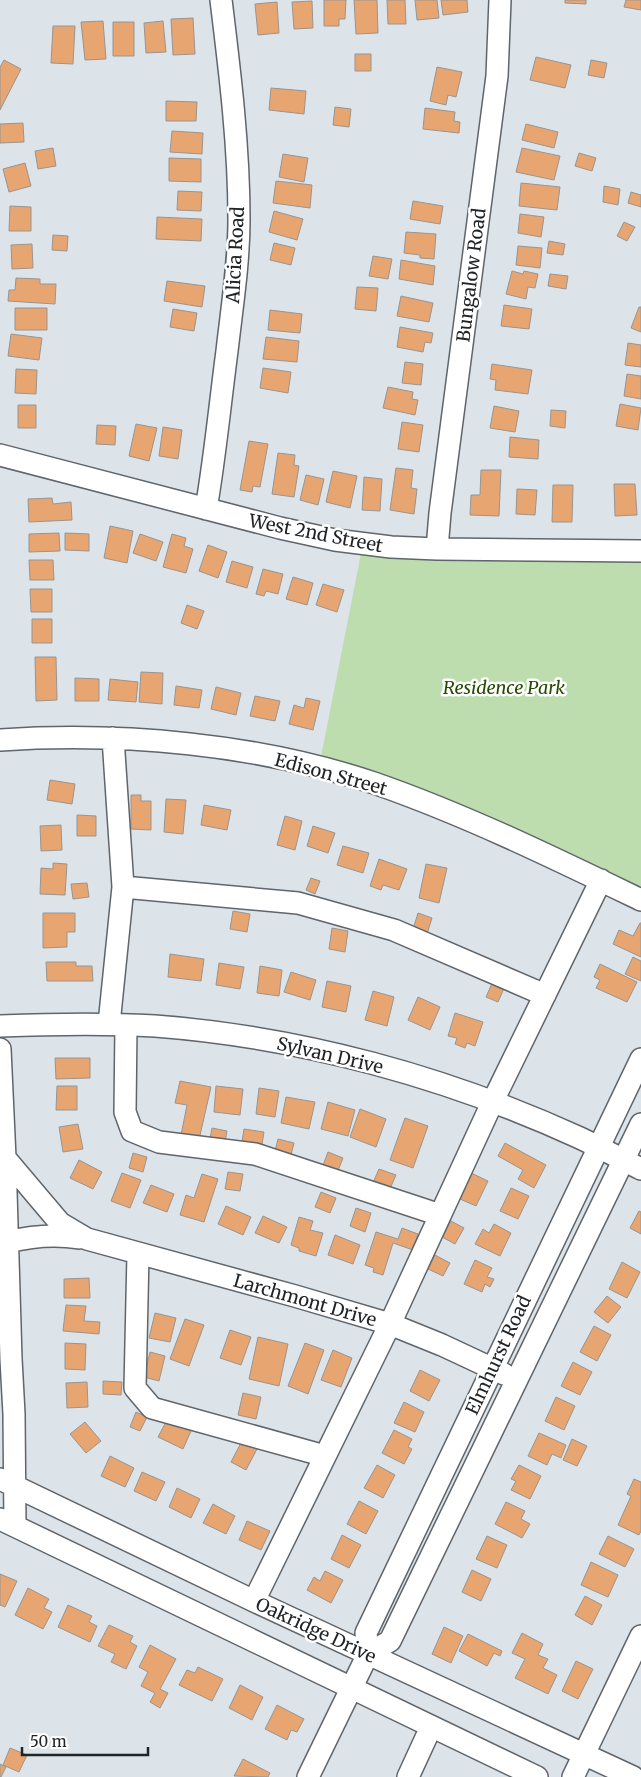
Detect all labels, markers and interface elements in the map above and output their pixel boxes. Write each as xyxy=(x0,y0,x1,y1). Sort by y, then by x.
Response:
street label: Alicia Road xyxy=(221,206,249,305)
street label: Bungalow Road xyxy=(451,207,491,343)
street label: West 2nd Street xyxy=(246,509,385,557)
park label: Residence Park xyxy=(443,676,565,699)
street label: Edison Street xyxy=(272,748,390,800)
street label: Sylvan Drive xyxy=(275,1032,385,1078)
street label: Larchmont Drive xyxy=(231,1269,379,1331)
street label: Elmhurst Road xyxy=(460,1291,536,1418)
street label: Oakridge Drive xyxy=(252,1592,380,1668)
scale bar xyxy=(22,1724,149,1756)
text: 50 m xyxy=(30,1732,67,1751)

